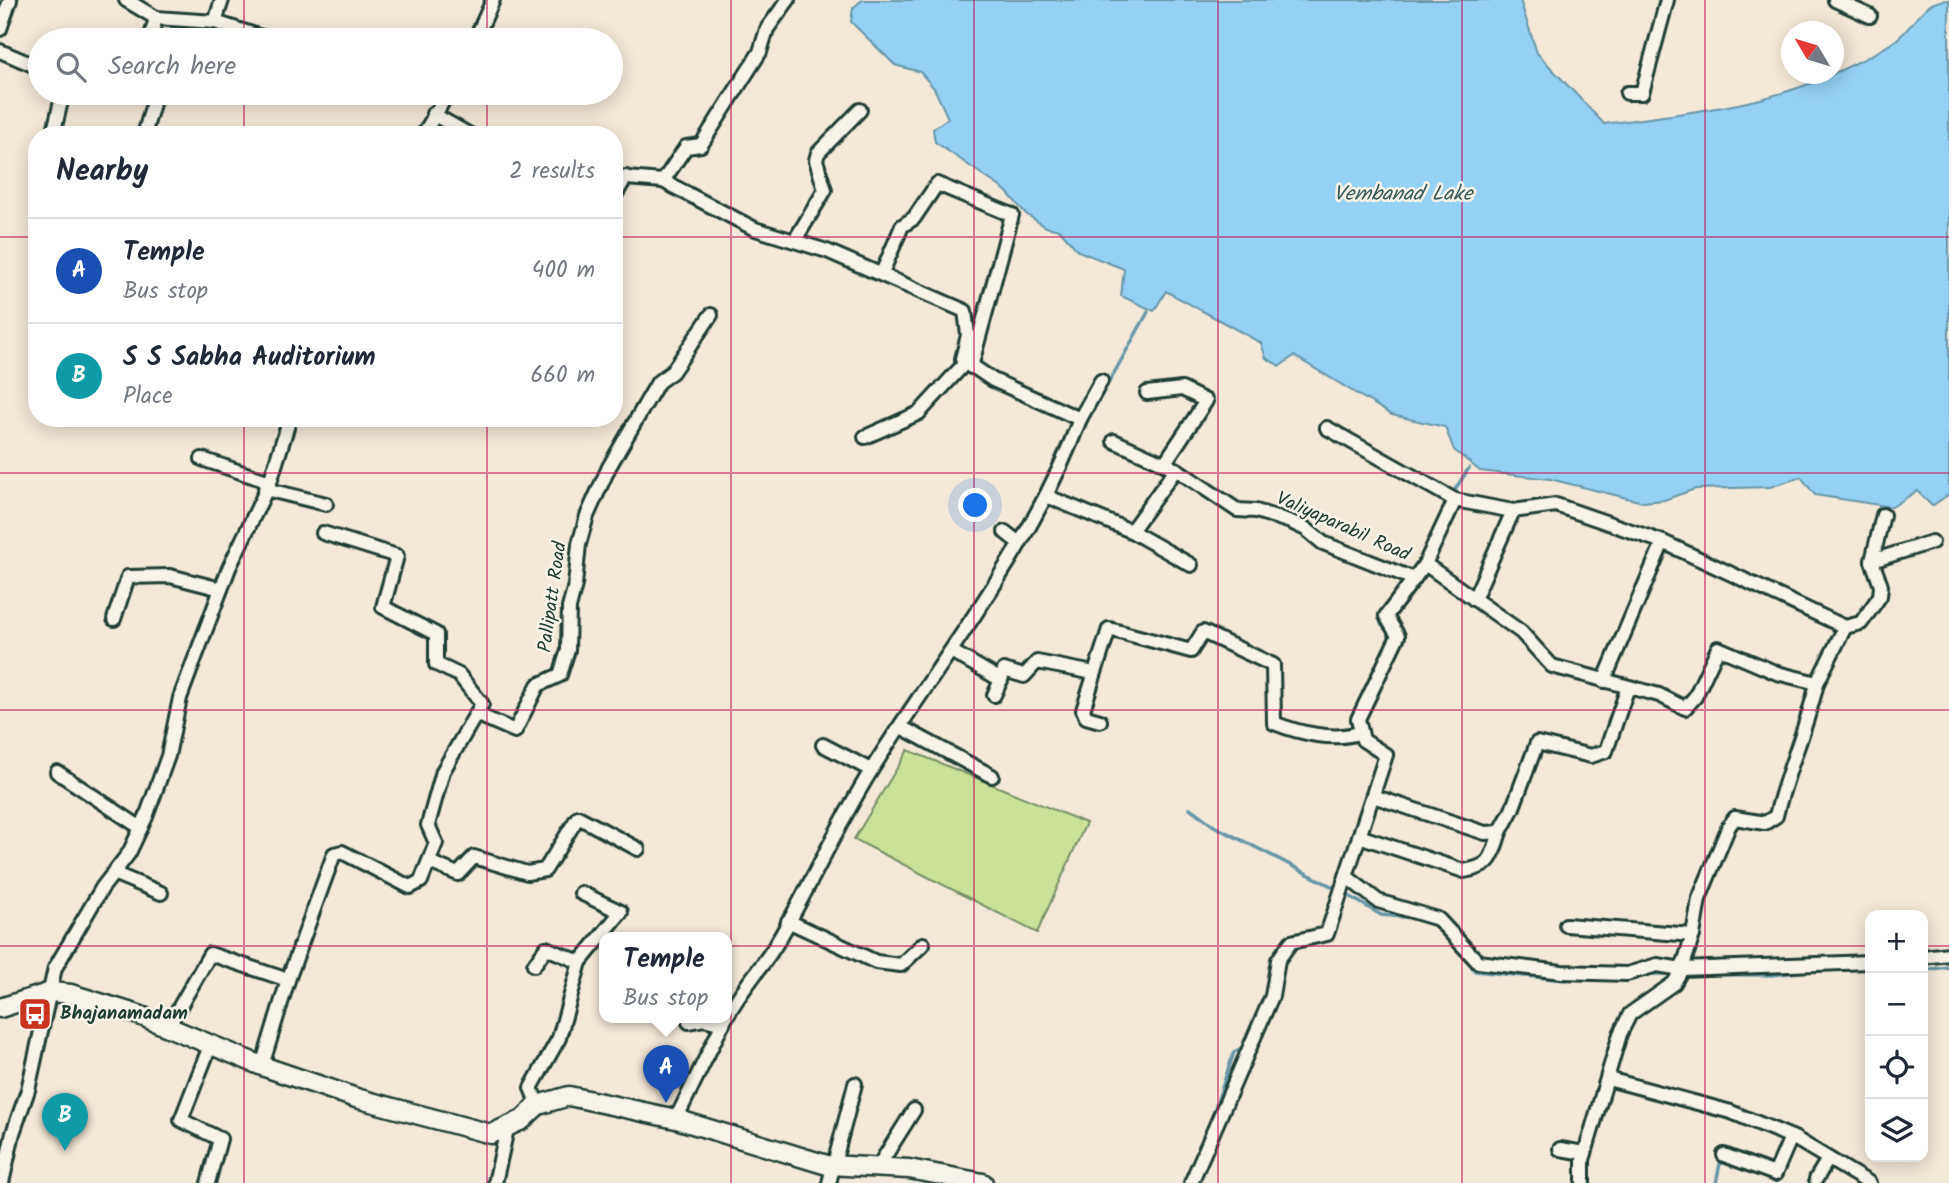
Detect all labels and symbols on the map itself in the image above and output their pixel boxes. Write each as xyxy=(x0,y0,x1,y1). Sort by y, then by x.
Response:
north arrow xyxy=(1781,21,1844,84)
water label: Vembanad Lake xyxy=(1334,178,1475,211)
street label: Valiyaparabil Road xyxy=(1271,484,1415,570)
your location xyxy=(958,488,992,522)
street label: Pallipatt Road xyxy=(530,539,576,654)
bus stop icon: Bhajanamadam xyxy=(16,995,54,1033)
place label: Bhajanamadam xyxy=(60,999,188,1029)
pin: A xyxy=(643,1045,689,1103)
pin: B xyxy=(42,1093,88,1151)

